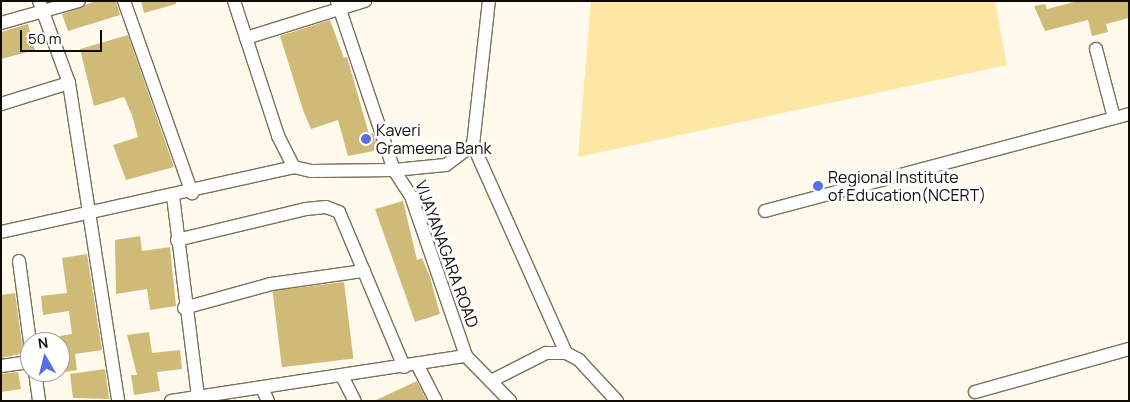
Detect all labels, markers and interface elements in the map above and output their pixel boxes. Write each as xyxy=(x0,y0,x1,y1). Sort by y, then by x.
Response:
scale bar xyxy=(22,20,105,52)
text: 50 m xyxy=(28,28,62,49)
place label: Kaveri Grameena Bank xyxy=(376,120,491,158)
marker: Kaveri Grameena Bank xyxy=(360,133,372,145)
place label: Regional Institute of Education(NCERT) xyxy=(828,167,986,205)
street label: VIJAYANAGARA ROAD xyxy=(411,178,483,330)
marker: Regional Institute of Education(NCERT) xyxy=(812,180,824,192)
north arrow xyxy=(20,332,70,382)
text: N xyxy=(37,333,49,353)

